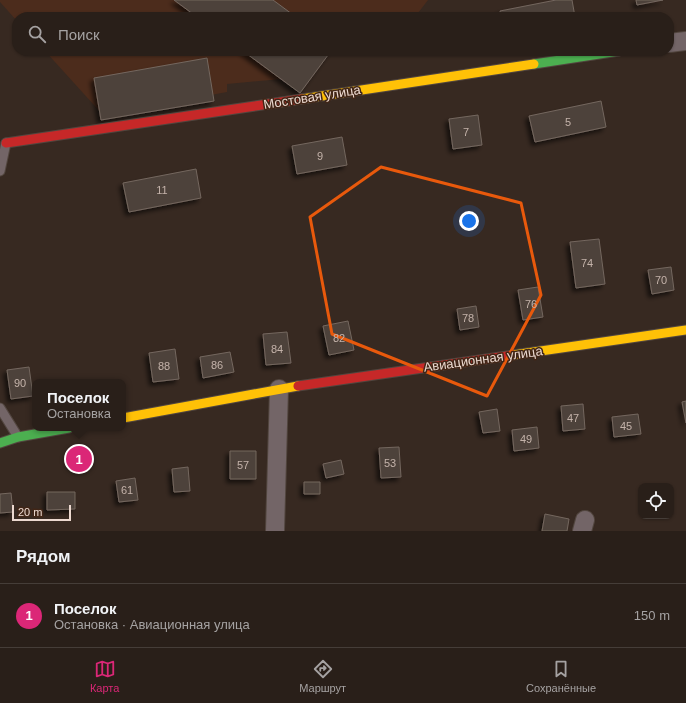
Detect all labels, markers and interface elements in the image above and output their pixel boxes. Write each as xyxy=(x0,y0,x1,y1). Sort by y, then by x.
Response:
search box xyxy=(12,12,674,56)
icon: search xyxy=(26,23,48,45)
text: Поиск xyxy=(58,26,100,43)
street label: Мостовая улица xyxy=(262,82,362,112)
house number: 5 xyxy=(565,116,571,128)
house number: 7 xyxy=(463,126,469,138)
house number: 9 xyxy=(317,150,323,162)
house number: 11 xyxy=(156,184,168,196)
your location xyxy=(459,211,479,231)
house number: 74 xyxy=(581,257,593,269)
house number: 70 xyxy=(655,274,667,286)
house number: 76 xyxy=(525,298,537,310)
house number: 78 xyxy=(462,312,474,324)
house number: 82 xyxy=(333,332,345,344)
house number: 84 xyxy=(271,343,283,355)
street label: Авиационная улица xyxy=(423,343,544,375)
house number: 86 xyxy=(211,359,223,371)
house number: 88 xyxy=(158,360,170,372)
house number: 90 xyxy=(14,377,26,389)
popup xyxy=(32,379,126,431)
text: Поселок xyxy=(47,389,109,406)
text: Остановка xyxy=(47,406,111,421)
house number: 47 xyxy=(567,412,579,424)
house number: 45 xyxy=(620,420,632,432)
house number: 49 xyxy=(520,433,532,445)
pin: 1 xyxy=(66,444,92,474)
house number: 53 xyxy=(384,457,396,469)
house number: 57 xyxy=(237,459,249,471)
map controls xyxy=(638,483,674,519)
button: locate xyxy=(638,483,674,519)
house number: 61 xyxy=(121,484,133,496)
scale bar xyxy=(12,503,71,522)
text: 20 m xyxy=(18,506,42,518)
text: Рядом xyxy=(16,547,71,566)
text: Поселок xyxy=(54,600,116,617)
text: 1 xyxy=(25,608,33,623)
text: 150 m xyxy=(634,608,670,623)
text: Остановка · Авиационная улица xyxy=(54,617,250,632)
tab: Карта xyxy=(90,658,119,694)
tab: Маршрут xyxy=(299,658,346,694)
tab: Сохранённые xyxy=(526,658,596,694)

